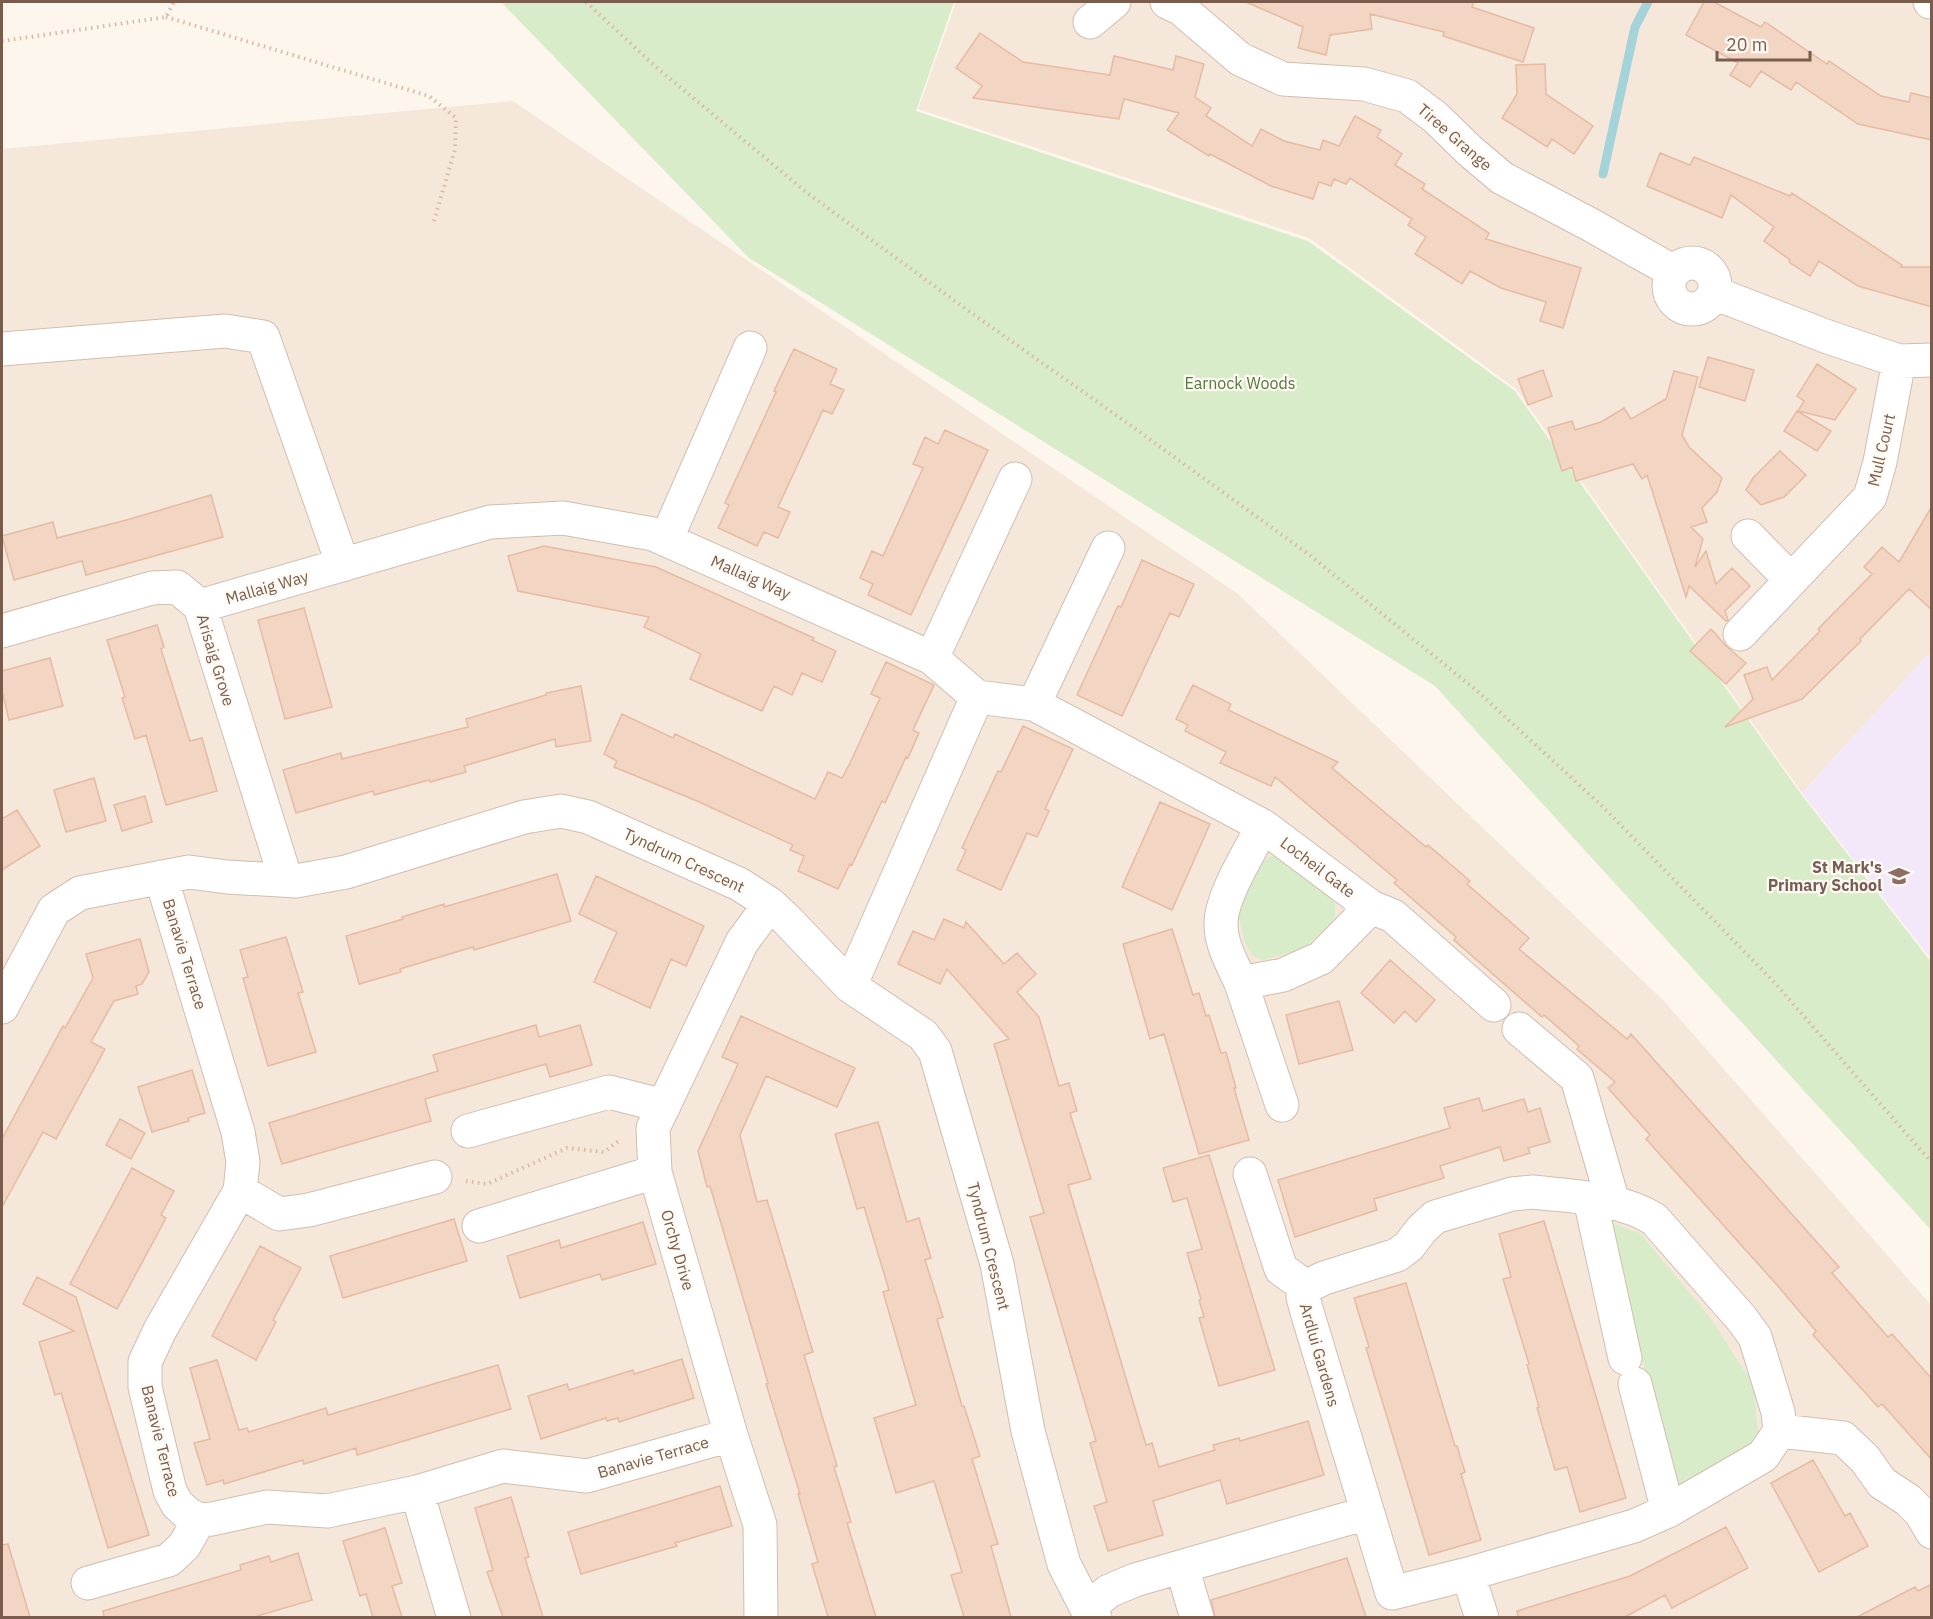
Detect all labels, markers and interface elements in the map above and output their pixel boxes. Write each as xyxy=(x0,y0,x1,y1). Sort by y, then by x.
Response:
scale bar xyxy=(1717,24,1810,62)
text: 20 m xyxy=(1726,33,1768,56)
street label: Tiree Grange xyxy=(1414,99,1496,175)
park label: Earnock Woods xyxy=(1184,373,1296,393)
street label: Mull Court xyxy=(1863,412,1899,488)
street label: Mallaig Way xyxy=(708,550,794,604)
street label: Mallaig Way xyxy=(223,566,311,608)
street label: Arisaig Grove xyxy=(193,612,240,709)
street label: Tyndrum Crescent xyxy=(620,823,748,897)
street label: Locheil Gate xyxy=(1276,832,1360,902)
place label: St Mark's Primary School xyxy=(1768,857,1882,895)
school or university icon: St Mark's Primary School xyxy=(1887,864,1911,888)
street label: Banavie Terrace xyxy=(159,896,211,1012)
street label: Tyndrum Crescent xyxy=(963,1180,1015,1312)
street label: Orchy Drive xyxy=(657,1207,699,1293)
street label: Ardlui Gardens xyxy=(1296,1301,1344,1409)
street label: Banavie Terrace xyxy=(137,1383,185,1499)
street label: Banavie Terrace xyxy=(595,1432,711,1482)

